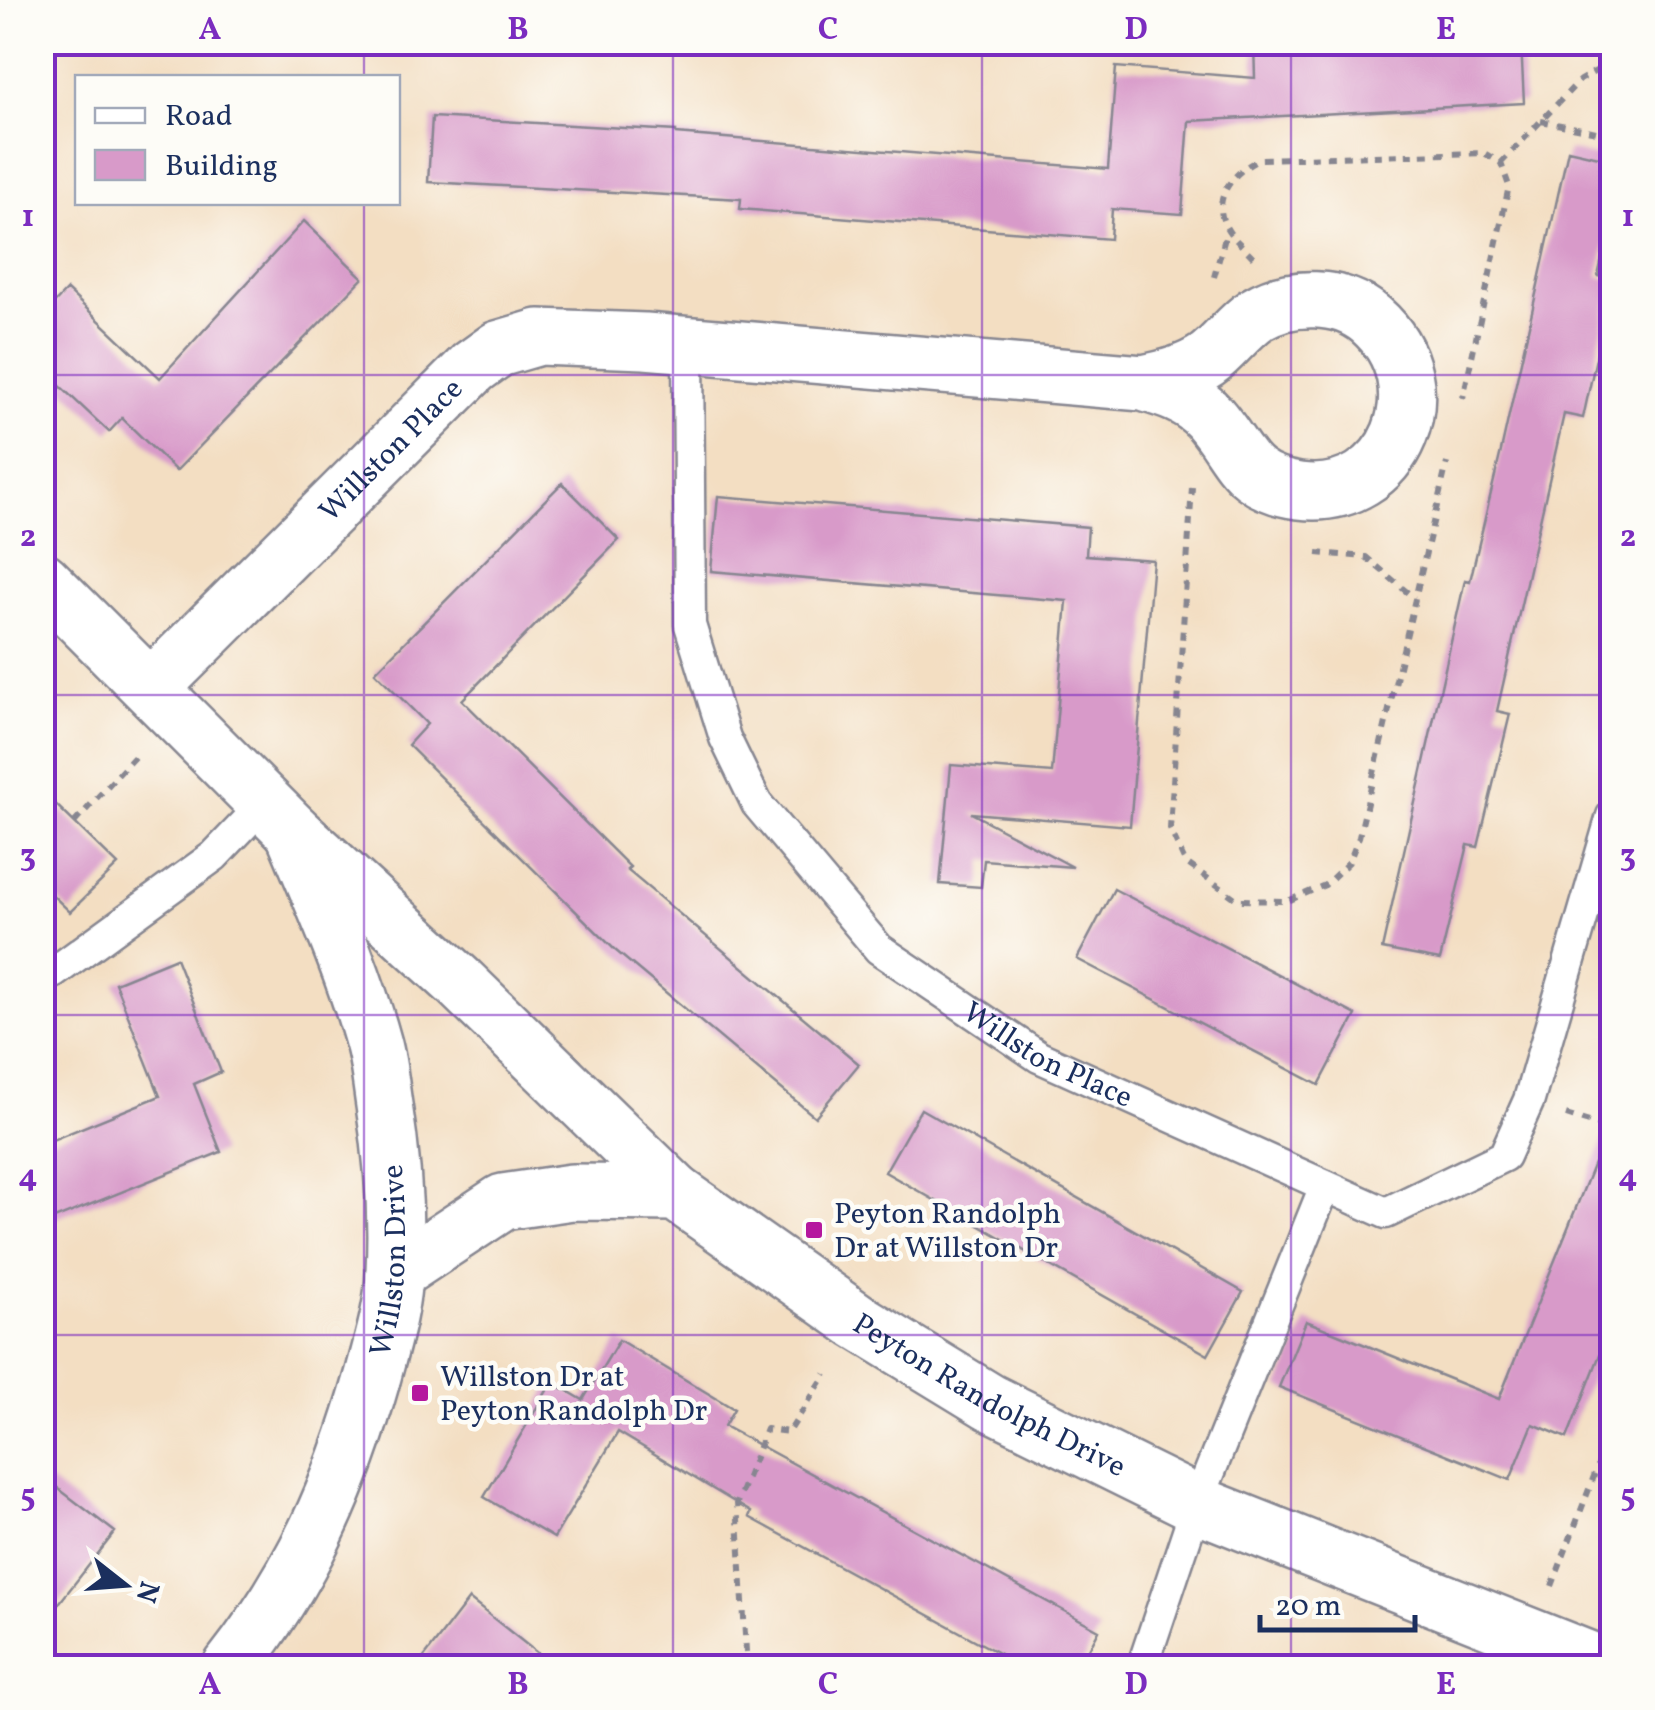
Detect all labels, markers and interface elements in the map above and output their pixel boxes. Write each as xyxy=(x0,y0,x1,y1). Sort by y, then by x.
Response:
text: A xyxy=(199,9,222,53)
text: B xyxy=(507,9,529,53)
text: C xyxy=(818,9,838,53)
text: D xyxy=(1124,9,1148,53)
text: E xyxy=(1436,9,1456,53)
legend xyxy=(75,75,400,205)
text: Road xyxy=(165,96,233,138)
text: Building xyxy=(165,146,278,188)
text: 1 xyxy=(22,196,34,240)
text: 1 xyxy=(1622,196,1634,240)
street label: Willston Place xyxy=(310,369,473,532)
text: 2 xyxy=(20,516,36,560)
text: 2 xyxy=(1620,516,1636,560)
text: 3 xyxy=(20,836,36,880)
text: 3 xyxy=(1620,836,1636,880)
street label: Willston Place xyxy=(954,992,1139,1119)
text: 4 xyxy=(18,1156,38,1200)
text: 4 xyxy=(1618,1156,1638,1200)
street label: Willston Drive xyxy=(360,1163,418,1361)
place label: Peyton Randolph Dr at Willston Dr xyxy=(834,1194,1061,1270)
marker: Peyton Randolph Dr at Willston Dr xyxy=(803,1219,825,1241)
street label: Peyton Randolph Drive xyxy=(844,1304,1132,1489)
place label: Willston Dr at Peyton Randolph Dr xyxy=(440,1357,707,1433)
marker: Willston Dr at Peyton Randolph Dr xyxy=(409,1382,431,1404)
text: 5 xyxy=(20,1476,36,1520)
text: 5 xyxy=(1620,1476,1636,1520)
north arrow xyxy=(75,1535,175,1635)
scale bar xyxy=(1260,1570,1415,1632)
text: N xyxy=(125,1576,168,1607)
text: 20 m xyxy=(1275,1586,1341,1628)
text: A xyxy=(199,1664,222,1708)
text: B xyxy=(507,1664,529,1708)
text: C xyxy=(818,1664,838,1708)
text: D xyxy=(1124,1664,1148,1708)
text: E xyxy=(1436,1664,1456,1708)

